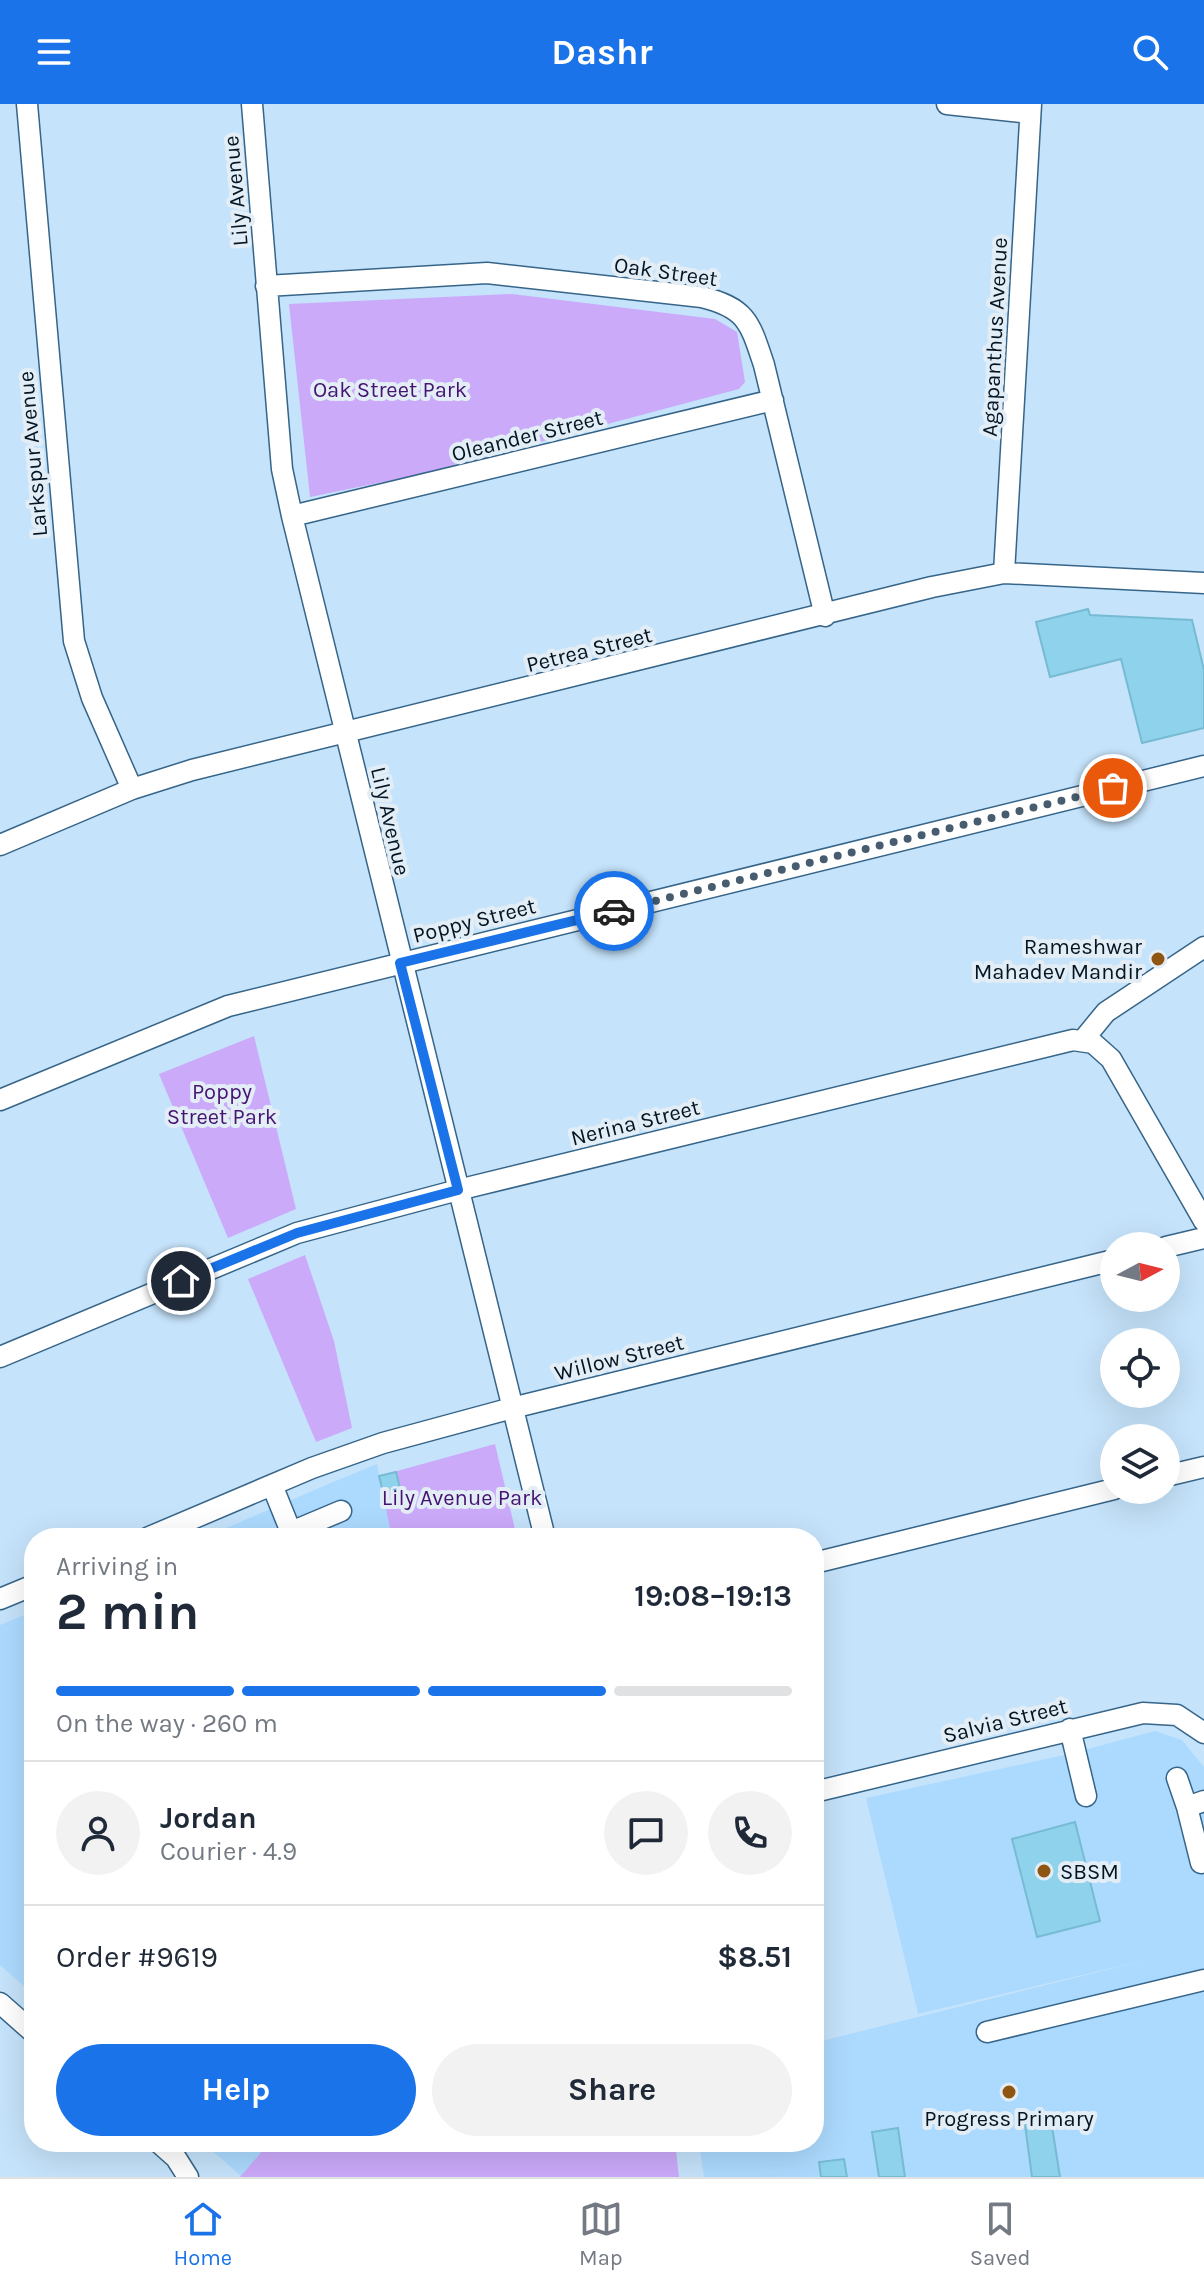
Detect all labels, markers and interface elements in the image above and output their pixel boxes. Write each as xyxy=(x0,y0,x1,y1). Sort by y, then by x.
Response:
icon: menu xyxy=(32,30,76,74)
icon: search xyxy=(1128,30,1172,74)
text: Dashr xyxy=(551,31,653,73)
street label: Lily Avenue xyxy=(218,135,254,247)
street label: Agapanthus Avenue xyxy=(977,237,1013,437)
street label: Oak Street xyxy=(612,252,719,292)
street label: Larkspur Avenue xyxy=(13,370,53,538)
park label: Oak Street Park xyxy=(313,377,467,403)
street label: Oleander Street xyxy=(449,405,606,467)
street label: Petrea Street xyxy=(524,622,655,678)
pin xyxy=(1079,754,1147,822)
street label: Lily Avenue xyxy=(365,764,415,878)
icon: bag xyxy=(1091,766,1135,810)
courier xyxy=(574,871,654,951)
icon: car xyxy=(592,889,636,933)
street label: Poppy Street xyxy=(410,893,538,949)
place label: Rameshwar Mahadev Mandir xyxy=(974,934,1142,985)
marker: Rameshwar Mahadev Mandir xyxy=(1149,950,1167,968)
park label: Poppy Street Park xyxy=(167,1079,277,1130)
street label: Nerina Street xyxy=(568,1094,702,1152)
north arrow xyxy=(1100,1232,1180,1312)
map controls xyxy=(1100,1232,1180,1504)
pin xyxy=(147,1247,215,1315)
icon: home xyxy=(159,1259,203,1303)
button: locate xyxy=(1100,1328,1180,1408)
street label: Willow Street xyxy=(552,1329,686,1387)
button: layers xyxy=(1100,1424,1180,1504)
park label: Lily Avenue Park xyxy=(382,1485,542,1511)
text: Arriving in xyxy=(56,1551,178,1582)
text: 19:08–19:13 xyxy=(634,1578,792,1614)
text: 2 min xyxy=(56,1581,199,1642)
street label: Salvia Street xyxy=(941,1693,1070,1749)
text: On the way · 260 m xyxy=(56,1708,278,1739)
button: person xyxy=(56,1791,140,1875)
button: chat xyxy=(604,1791,688,1875)
button: phone xyxy=(708,1791,792,1875)
text: Jordan xyxy=(160,1800,257,1836)
text: Courier · 4.9 xyxy=(160,1836,297,1867)
place label: SBSM xyxy=(1060,1859,1119,1885)
marker: SBSM xyxy=(1035,1862,1053,1880)
text: Order #9619 xyxy=(56,1939,218,1975)
text: $8.51 xyxy=(717,1939,792,1975)
button: Help xyxy=(56,2044,416,2136)
button: Share xyxy=(432,2044,792,2136)
marker: Progress Primary xyxy=(1000,2083,1018,2101)
place label: Progress Primary xyxy=(924,2106,1094,2132)
tab: Home xyxy=(173,2197,232,2271)
tab: Map xyxy=(579,2197,623,2271)
tab: Saved xyxy=(970,2197,1031,2271)

